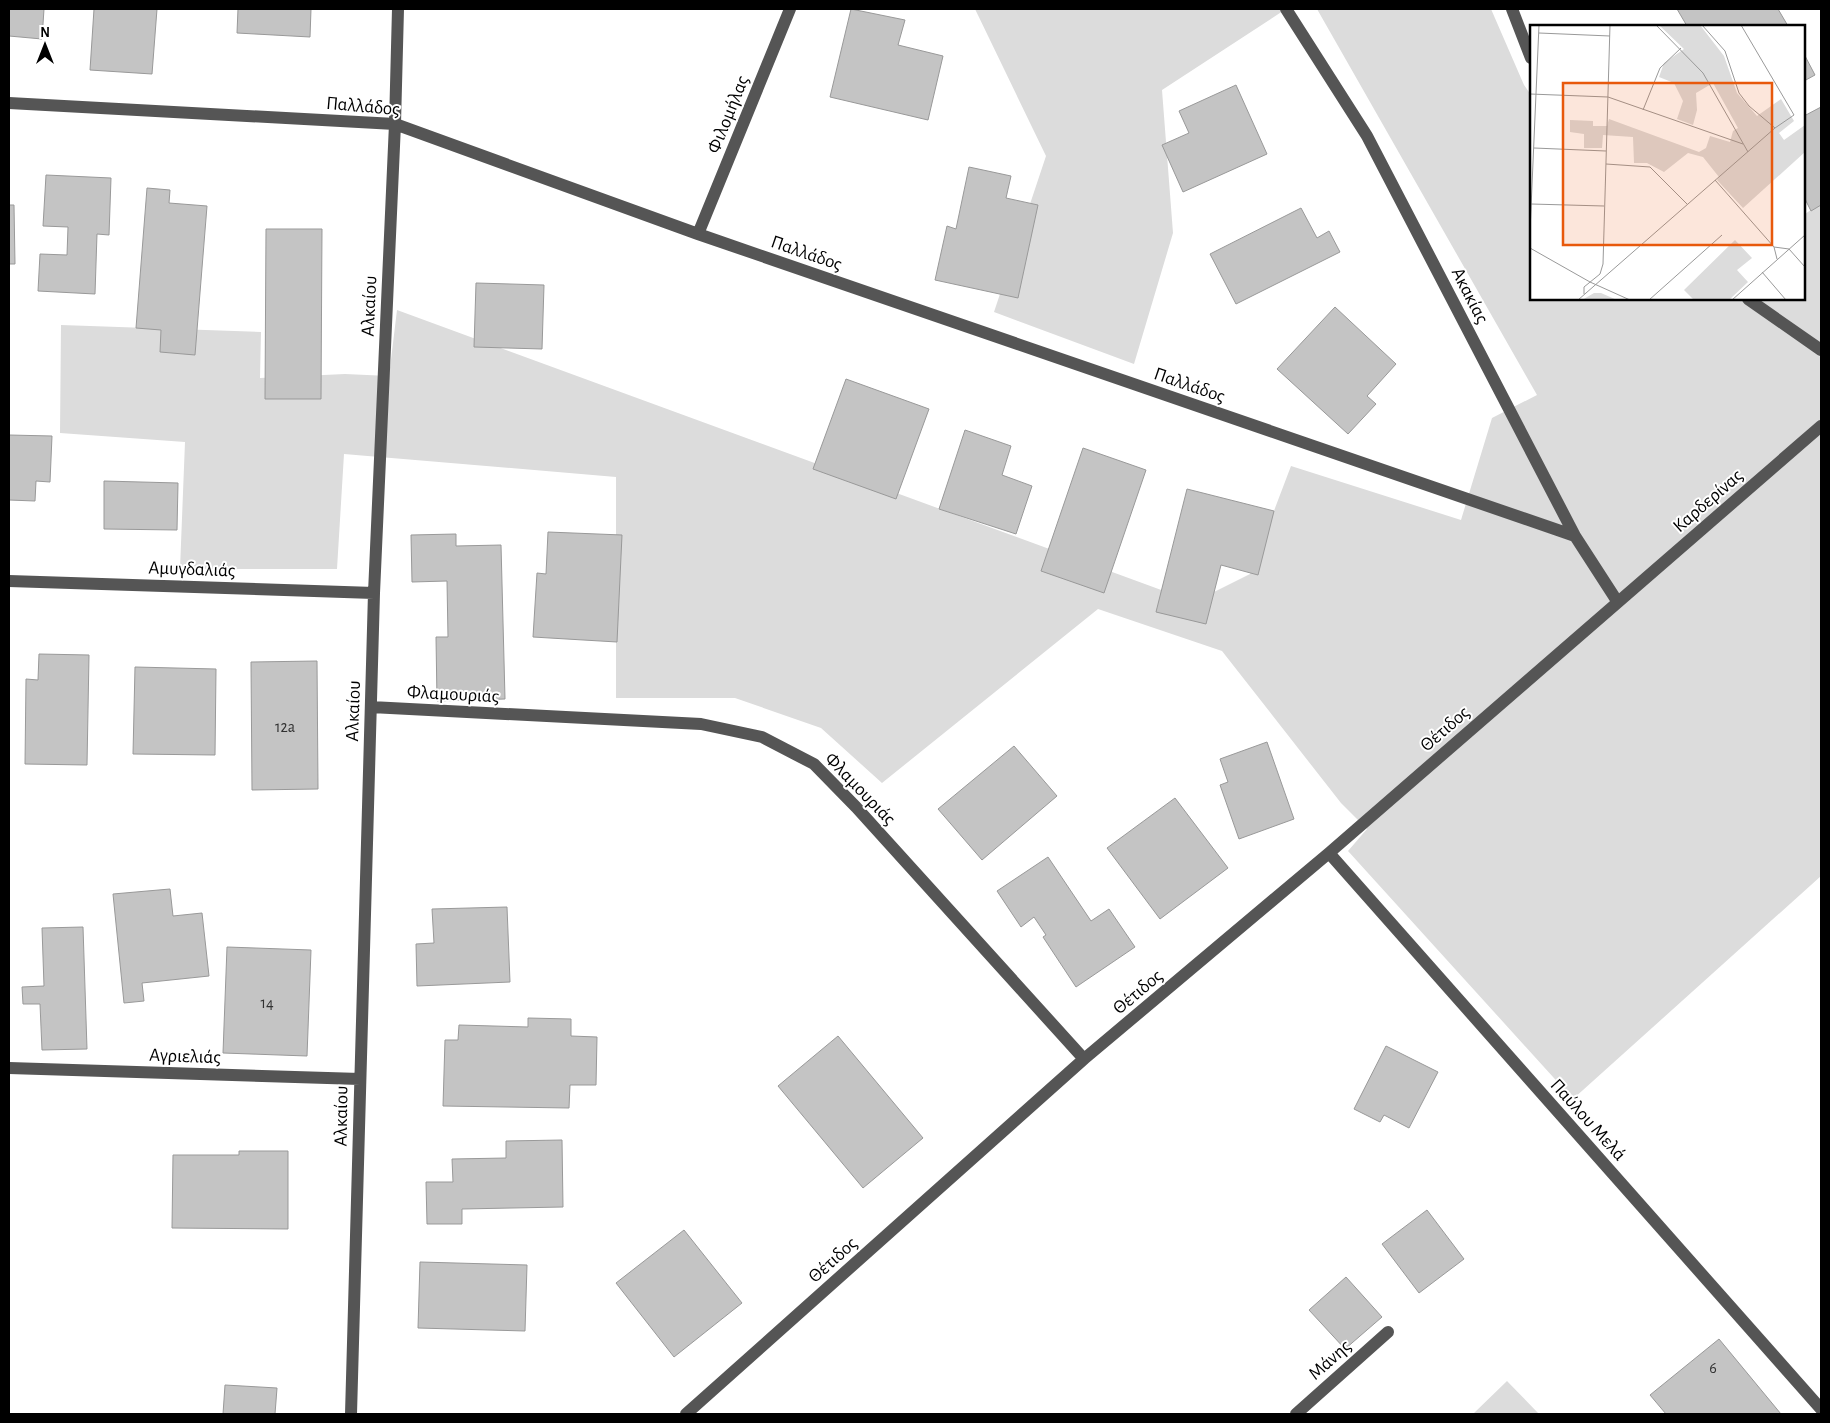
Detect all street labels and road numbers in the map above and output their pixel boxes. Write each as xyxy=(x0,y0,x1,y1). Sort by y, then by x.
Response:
street label: Φιλομήλας xyxy=(704,73,753,156)
street label: Παλλάδος xyxy=(325,94,400,119)
street label: Παλλάδος xyxy=(769,232,844,274)
street label: Ακακίας xyxy=(1448,265,1492,327)
street label: Αλκαίου xyxy=(358,275,381,337)
street label: Παλλάδος xyxy=(1152,364,1227,406)
street label: Καρδερίνας xyxy=(1670,466,1746,536)
street label: Αμυγδαλιάς xyxy=(148,558,236,581)
street label: Αλκαίου xyxy=(343,680,364,742)
street label: Φλαμουριάς xyxy=(406,683,500,706)
street label: Θέτιδος xyxy=(1417,703,1473,755)
street label: Φλαμουριάς xyxy=(821,749,899,829)
street label: Θέτιδος xyxy=(1110,966,1166,1018)
street label: Αγριελιάς xyxy=(149,1046,221,1067)
street label: Παύλου Μελά xyxy=(1546,1075,1629,1165)
street label: Αλκαίου xyxy=(331,1085,352,1147)
street label: Θέτιδος xyxy=(805,1234,861,1287)
street label: Μάνης xyxy=(1305,1336,1355,1384)

